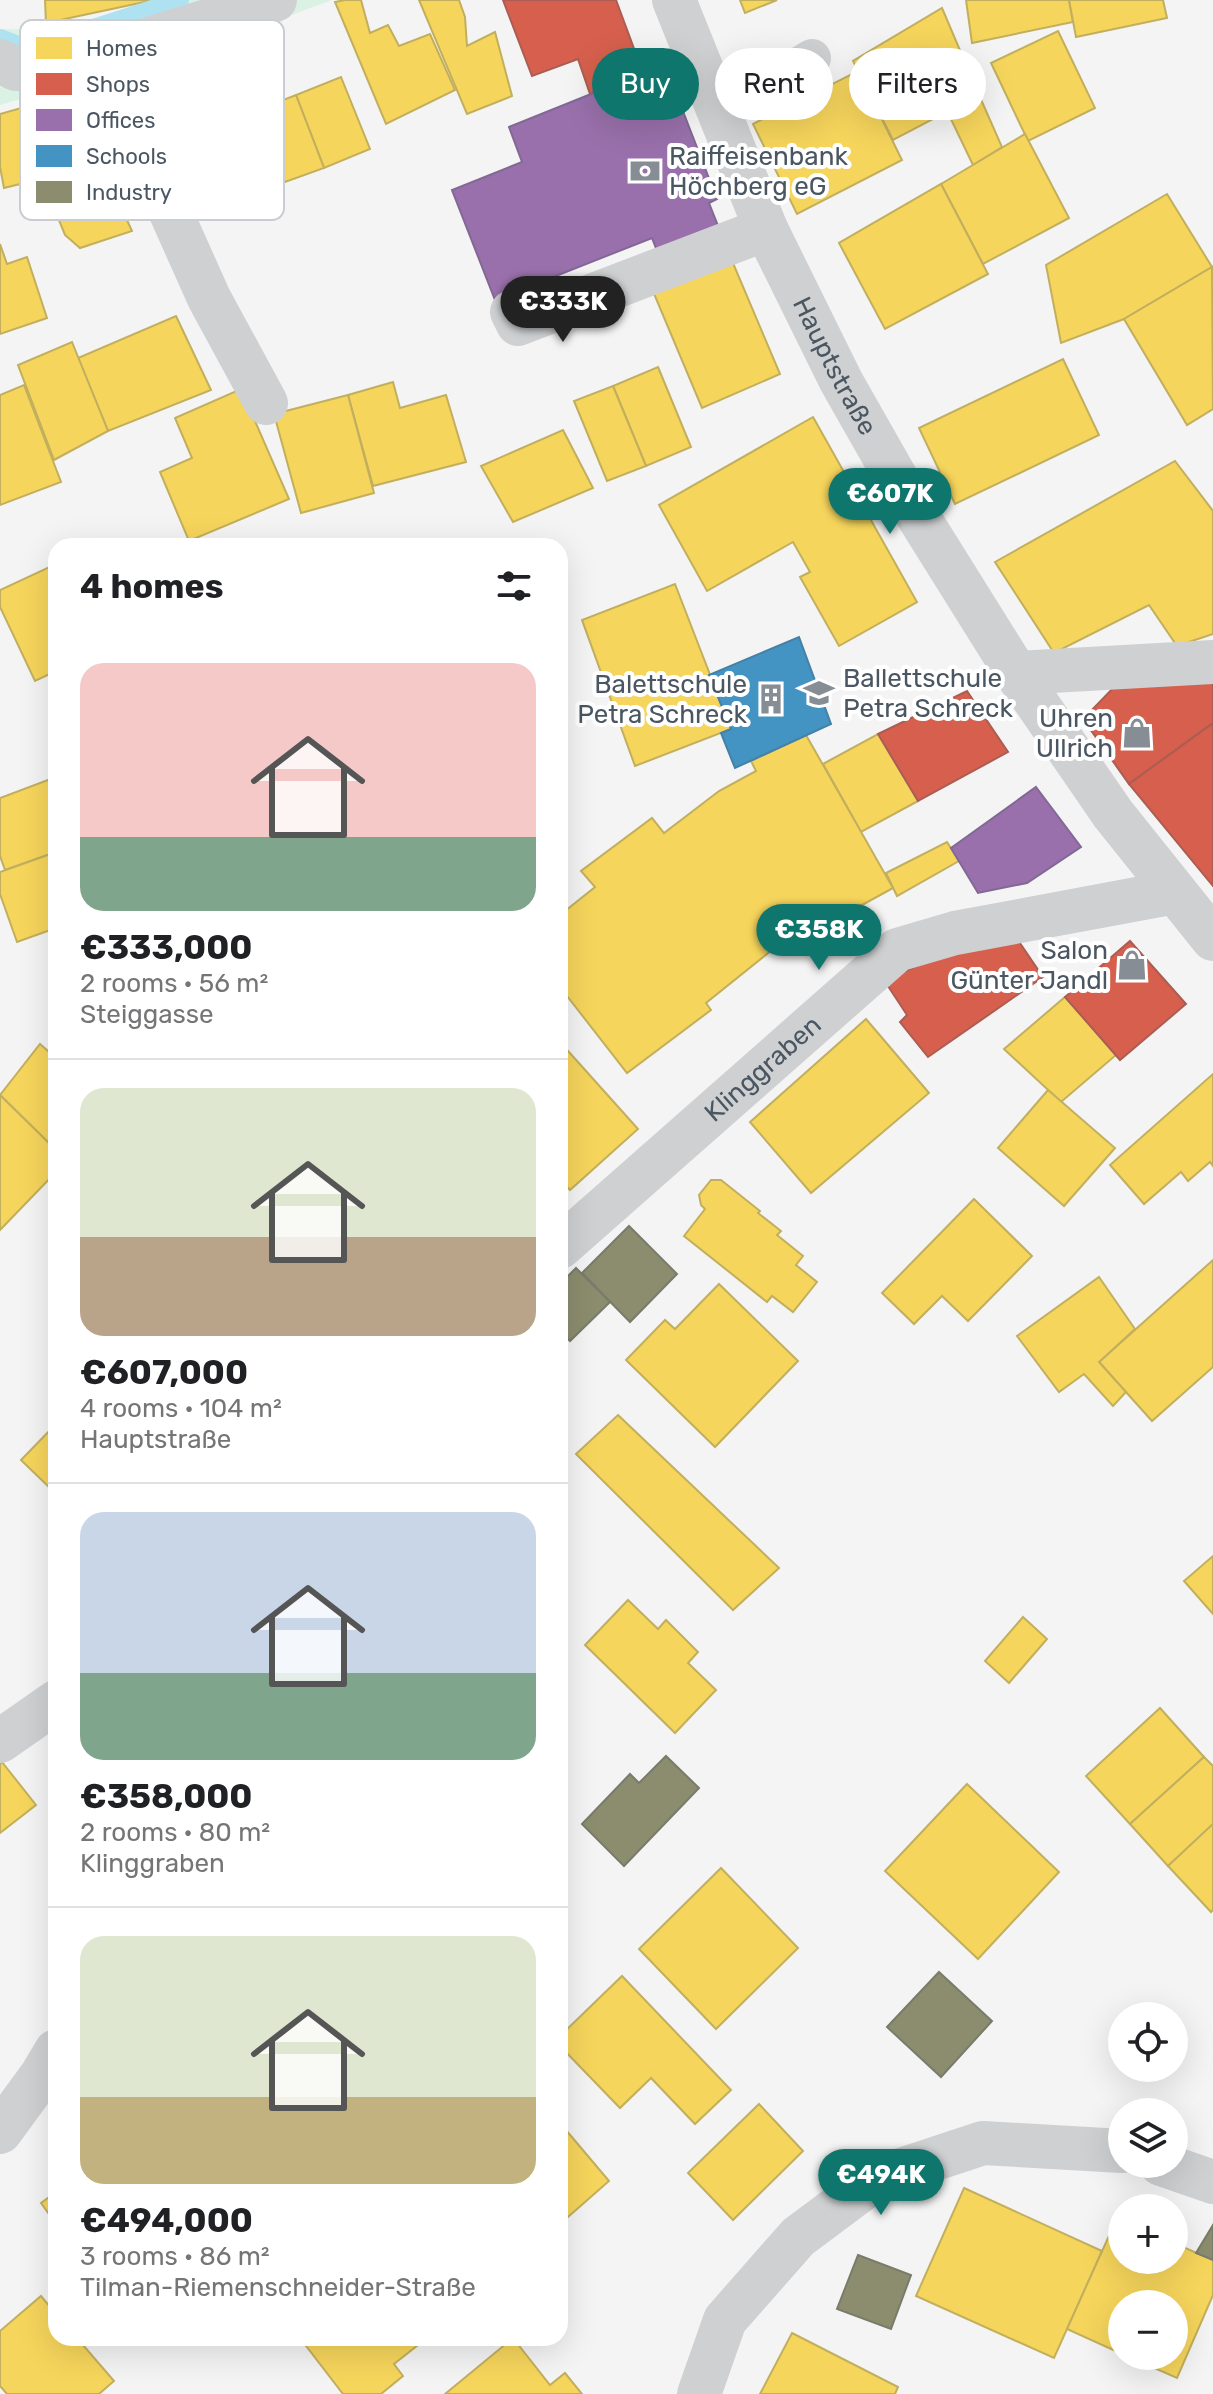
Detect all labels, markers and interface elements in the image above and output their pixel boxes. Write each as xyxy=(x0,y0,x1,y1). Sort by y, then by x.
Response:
legend xyxy=(20,20,284,220)
text: Homes xyxy=(86,35,157,62)
chip: Buy xyxy=(592,48,699,120)
chip: Rent xyxy=(715,48,833,120)
chip: Filters xyxy=(849,48,986,120)
text: Shops xyxy=(86,71,150,98)
text: Offices xyxy=(86,107,155,134)
place label: Raiffeisenbank Höchberg eG xyxy=(669,141,848,202)
text: Schools xyxy=(86,143,167,170)
bank icon: Raiffeisenbank Höchberg eG xyxy=(628,154,662,188)
text: Industry xyxy=(86,179,172,206)
pin: €333K xyxy=(507,276,619,344)
text: €333K xyxy=(518,286,608,317)
street label: Hauptstraße xyxy=(786,292,884,440)
pin: €607K xyxy=(834,468,946,536)
text: €607K xyxy=(846,478,934,509)
icon: filters xyxy=(492,564,536,608)
text: 4 homes xyxy=(80,566,223,607)
place label: Ballettschule Petra Schreck xyxy=(843,663,1013,724)
place label: Balettschule Petra Schreck xyxy=(577,669,748,730)
school or university icon: Ballettschule Petra Schreck xyxy=(802,676,836,710)
building icon: Balettschule Petra Schreck xyxy=(754,682,788,716)
place label: Uhren Ullrich xyxy=(1036,703,1113,764)
icon: home xyxy=(236,715,380,859)
shop icon: Uhren Ullrich xyxy=(1120,716,1154,750)
pin: €358K xyxy=(763,904,875,972)
text: €358K xyxy=(774,914,864,945)
text: €333,000 xyxy=(80,927,252,968)
place label: Salon Günter Jandl xyxy=(950,935,1108,996)
shop icon: Salon Günter Jandl xyxy=(1115,948,1149,982)
text: 2 rooms · 56 m² xyxy=(80,968,268,999)
text: Steiggasse xyxy=(80,999,214,1030)
street label: Klinggraben xyxy=(698,1009,827,1128)
icon: home xyxy=(236,1140,380,1284)
text: €607,000 xyxy=(80,1352,248,1393)
text: 4 rooms · 104 m² xyxy=(80,1393,282,1424)
text: Hauptstraße xyxy=(80,1424,231,1455)
icon: home xyxy=(236,1564,380,1708)
text: €358,000 xyxy=(80,1776,253,1817)
text: 2 rooms · 80 m² xyxy=(80,1817,270,1848)
text: Klinggraben xyxy=(80,1848,225,1879)
icon: home xyxy=(236,1988,380,2132)
map controls xyxy=(1108,2002,1188,2370)
button: locate xyxy=(1108,2002,1188,2082)
button: layers xyxy=(1108,2098,1188,2178)
pin: €494K xyxy=(825,2149,937,2217)
text: €494K xyxy=(836,2159,926,2190)
button: + xyxy=(1108,2194,1188,2274)
text: €494,000 xyxy=(80,2200,253,2241)
text: 3 rooms · 86 m² xyxy=(80,2241,270,2272)
text: Tilman-Riemenschneider-Straße xyxy=(80,2272,476,2303)
button: − xyxy=(1108,2290,1188,2370)

